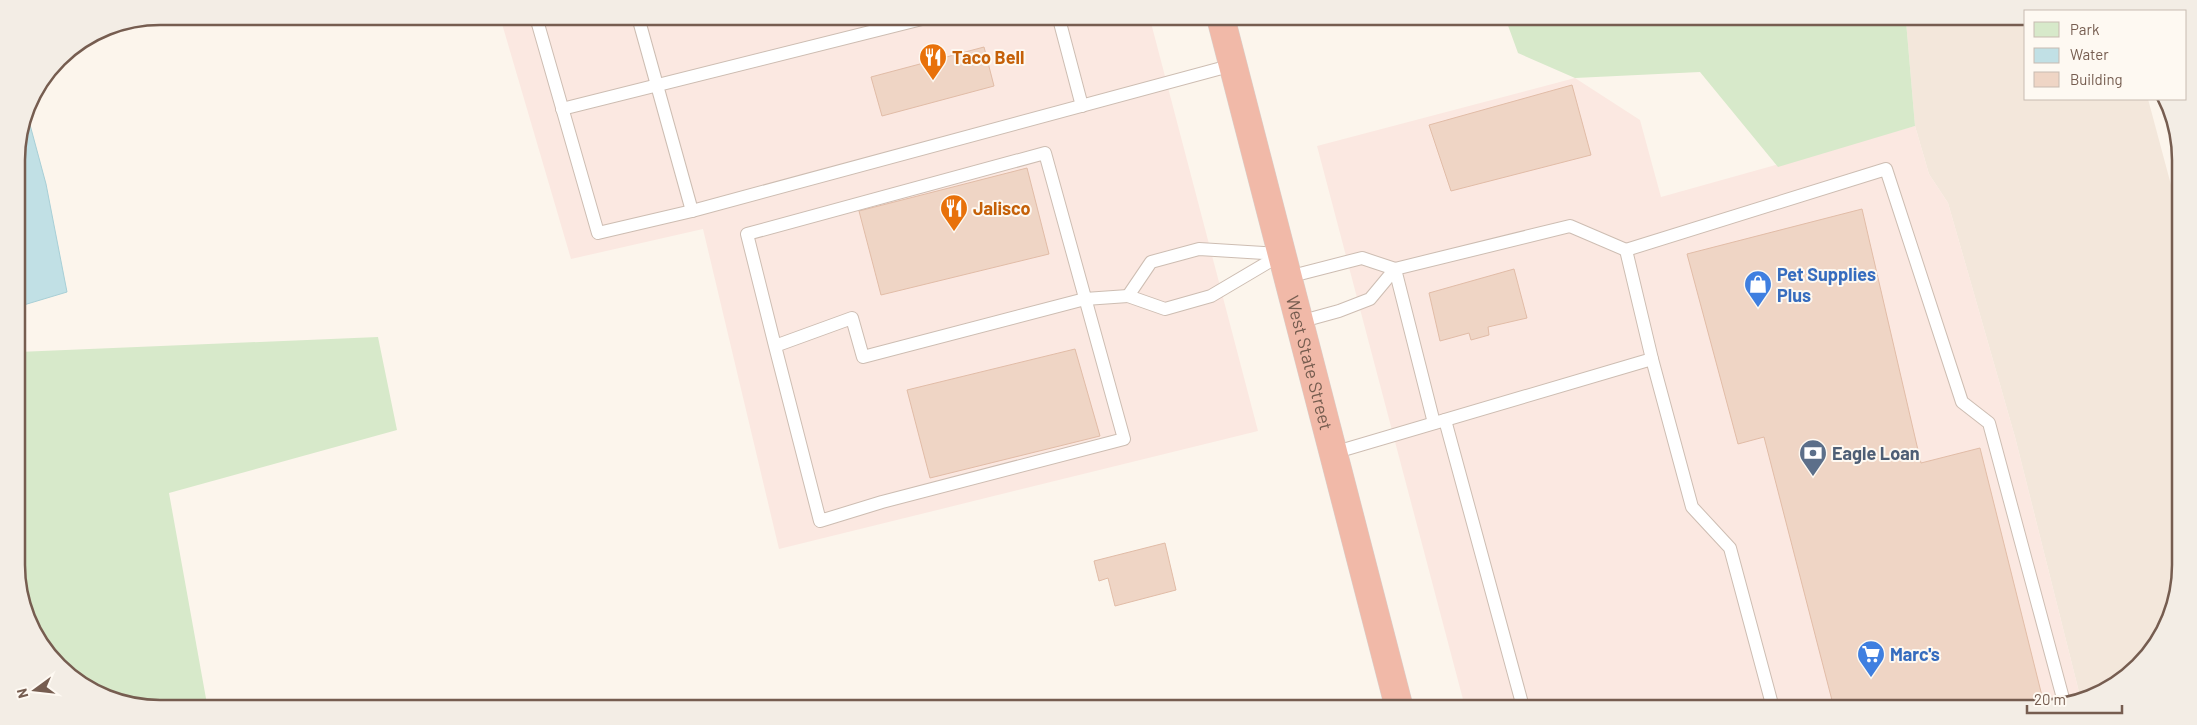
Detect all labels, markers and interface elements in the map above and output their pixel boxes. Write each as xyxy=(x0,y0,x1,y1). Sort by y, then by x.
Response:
legend xyxy=(2024,10,2187,100)
text: Park xyxy=(2070,20,2100,38)
restaurant icon: Taco Bell xyxy=(918,42,948,81)
text: Water xyxy=(2070,45,2109,63)
place label: Taco Bell xyxy=(952,46,1024,68)
text: Building xyxy=(2070,70,2123,88)
restaurant icon: Jalisco xyxy=(939,193,969,232)
place label: Jalisco xyxy=(973,197,1031,219)
place label: Pet Supplies Plus xyxy=(1777,263,1876,306)
shop icon: Pet Supplies Plus xyxy=(1743,269,1773,308)
street label: West State Street xyxy=(1282,293,1338,432)
bank icon: Eagle Loan xyxy=(1798,438,1828,477)
place label: Eagle Loan xyxy=(1832,442,1920,464)
supermarket icon: Marc's xyxy=(1856,639,1886,678)
place label: Marc's xyxy=(1890,643,1940,665)
north arrow xyxy=(10,665,60,715)
scale bar xyxy=(2027,682,2122,714)
text: N xyxy=(13,687,31,700)
text: 20 m xyxy=(2034,690,2066,708)

